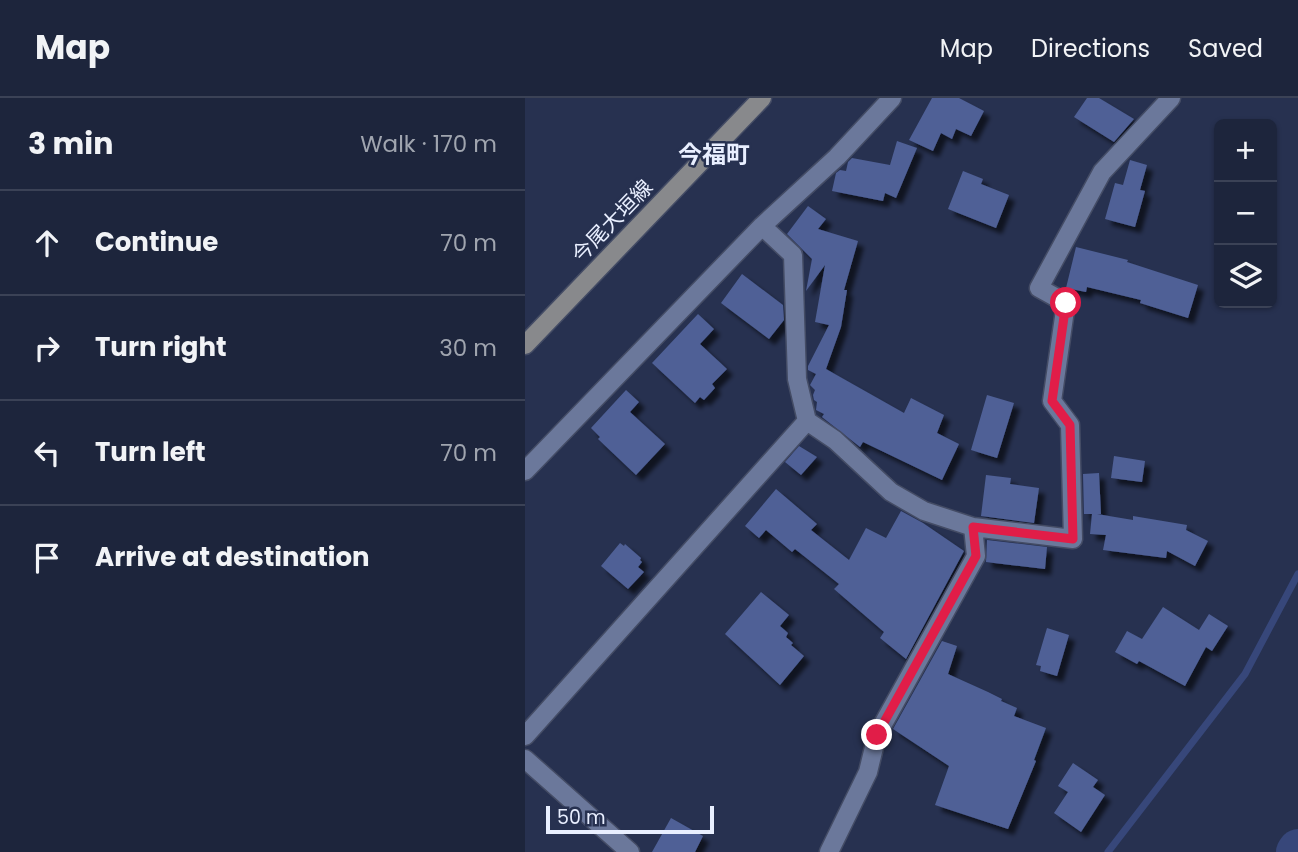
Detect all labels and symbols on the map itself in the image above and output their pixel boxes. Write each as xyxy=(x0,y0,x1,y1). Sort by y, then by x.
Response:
district label: 今福町 xyxy=(678,138,750,171)
street label: 今尾大垣線 xyxy=(565,173,659,269)
route start xyxy=(1050,287,1081,318)
route end xyxy=(861,719,892,750)
scale bar xyxy=(546,803,714,835)

